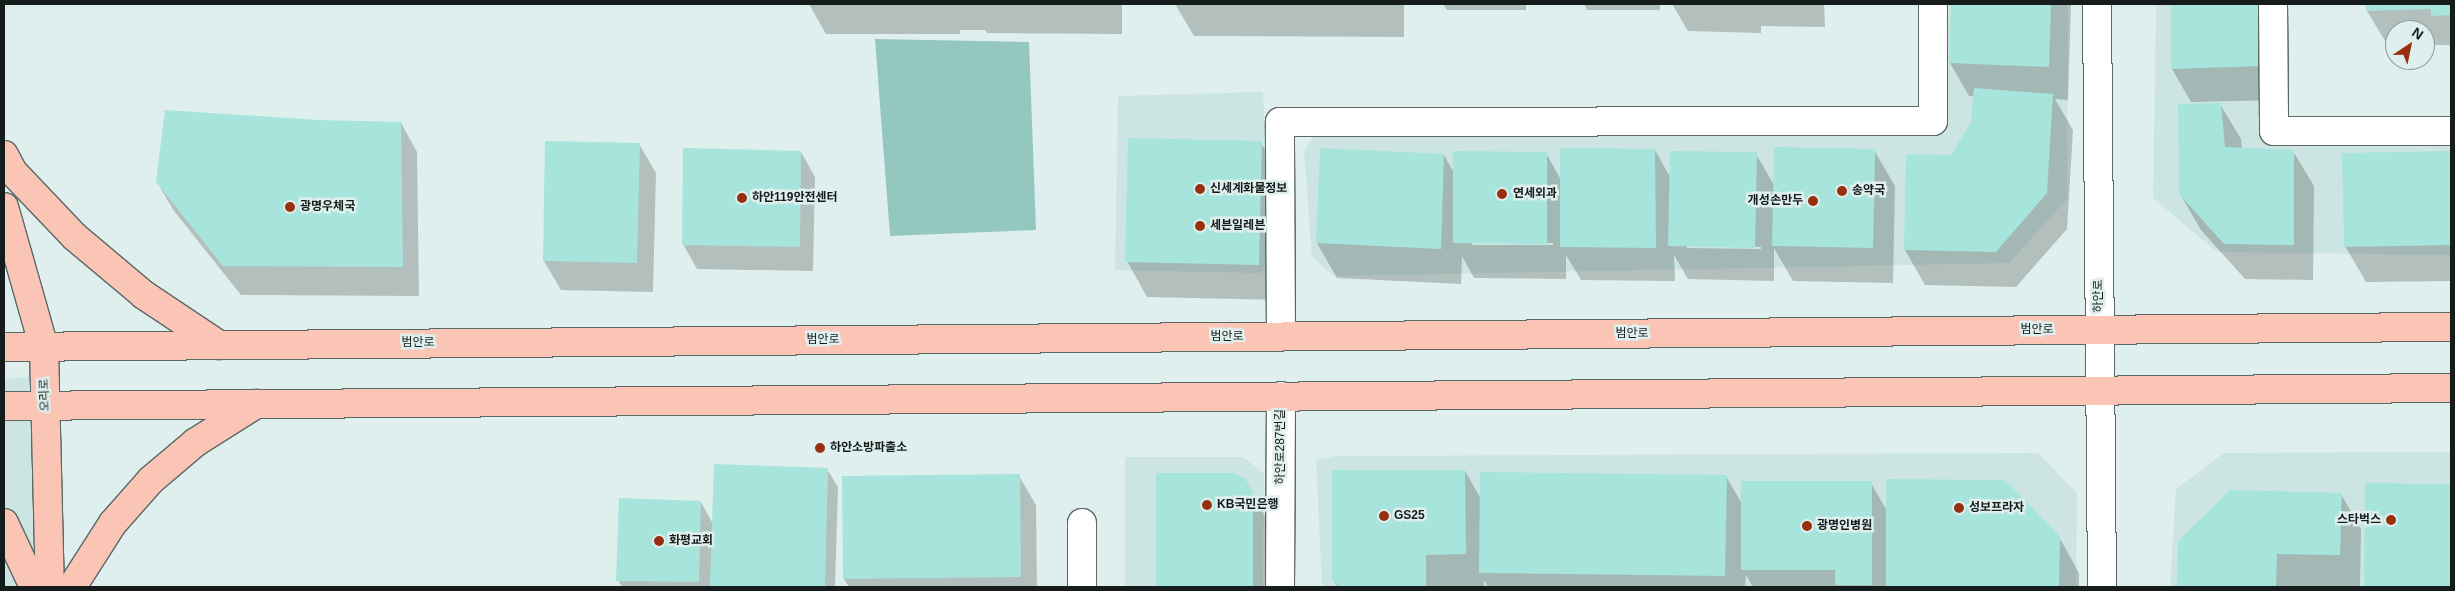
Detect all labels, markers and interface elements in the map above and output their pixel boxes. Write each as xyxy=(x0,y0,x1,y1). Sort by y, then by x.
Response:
north arrow xyxy=(2385,20,2435,70)
text: N xyxy=(2409,24,2426,43)
place label: 신세계화물정보 xyxy=(1210,182,1287,196)
marker: 신세계화물정보 xyxy=(1194,183,1206,195)
place label: 송약국 xyxy=(1852,184,1885,198)
marker: 송약국 xyxy=(1836,185,1848,197)
marker: 연세외과 xyxy=(1495,187,1509,201)
place label: 연세외과 xyxy=(1513,187,1557,201)
place label: 하안119안전센터 xyxy=(752,191,838,205)
marker: 하안119안전센터 xyxy=(736,192,748,204)
place label: 개성손만두 xyxy=(1748,194,1803,208)
marker: 개성손만두 xyxy=(1807,195,1819,207)
place label: 광명우체국 xyxy=(300,200,355,214)
marker: 광명우체국 xyxy=(284,201,296,213)
place label: 세븐일레븐 xyxy=(1210,219,1265,233)
marker: 세븐일레븐 xyxy=(1194,220,1206,232)
street label: 하안로 xyxy=(2092,279,2106,313)
street label: 범안로 xyxy=(2020,323,2054,337)
street label: 범안로 xyxy=(1615,327,1649,341)
street label: 범안로 xyxy=(1210,330,1244,344)
street label: 범안로 xyxy=(806,333,840,347)
street label: 범안로 xyxy=(401,336,435,350)
street label: 오리로 xyxy=(37,378,53,412)
street label: 하안로287번길 xyxy=(1274,409,1288,485)
place label: 하안소방파출소 xyxy=(830,441,907,455)
marker: 하안소방파출소 xyxy=(814,442,826,454)
place label: KB국민은행 xyxy=(1217,498,1278,512)
marker: KB국민은행 xyxy=(1201,499,1213,511)
place label: 성보프라자 xyxy=(1969,501,2024,515)
marker: 성보프라자 xyxy=(1953,502,1965,514)
place label: GS25 xyxy=(1394,509,1425,523)
marker: GS25 xyxy=(1378,510,1390,522)
place label: 스타벅스 xyxy=(2337,513,2381,527)
marker: 스타벅스 xyxy=(2385,514,2397,526)
place label: 광명인병원 xyxy=(1817,519,1872,533)
marker: 광명인병원 xyxy=(1801,520,1813,532)
place label: 화평교회 xyxy=(669,534,713,548)
marker: 화평교회 xyxy=(653,535,665,547)

